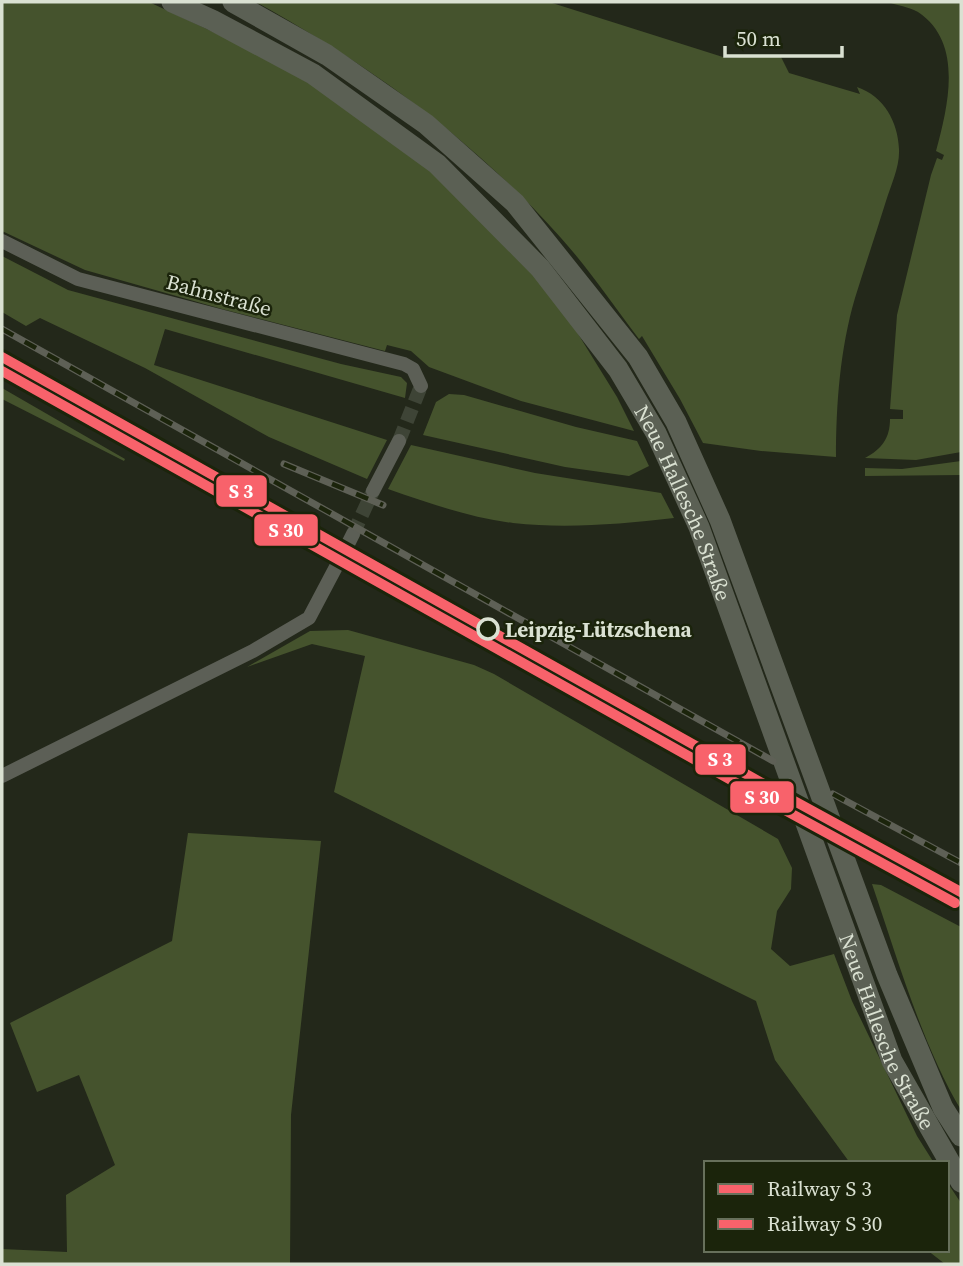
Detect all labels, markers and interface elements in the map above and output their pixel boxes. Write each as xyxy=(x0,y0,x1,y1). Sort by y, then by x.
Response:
scale bar xyxy=(725,14,842,58)
text: 50 m xyxy=(736,24,781,53)
street label: Bahnstraße xyxy=(163,267,275,323)
street label: Neue Hallesche Straße xyxy=(628,399,739,604)
line badge: S 3 xyxy=(215,474,268,508)
text: S 3 xyxy=(229,478,253,504)
line badge: S 30 xyxy=(253,513,319,547)
text: S 30 xyxy=(269,517,303,543)
place label: Leipzig-Lützschena xyxy=(505,615,693,644)
marker: Leipzig-Lützschena xyxy=(477,618,499,640)
line badge: S 3 xyxy=(694,743,747,776)
text: S 3 xyxy=(708,746,732,772)
line badge: S 30 xyxy=(729,780,795,814)
text: S 30 xyxy=(745,784,779,810)
street label: Neue Hallesche Straße xyxy=(833,929,942,1134)
legend xyxy=(704,1161,949,1252)
text: Railway S 3 xyxy=(767,1174,872,1203)
text: Railway S 30 xyxy=(767,1209,882,1238)

